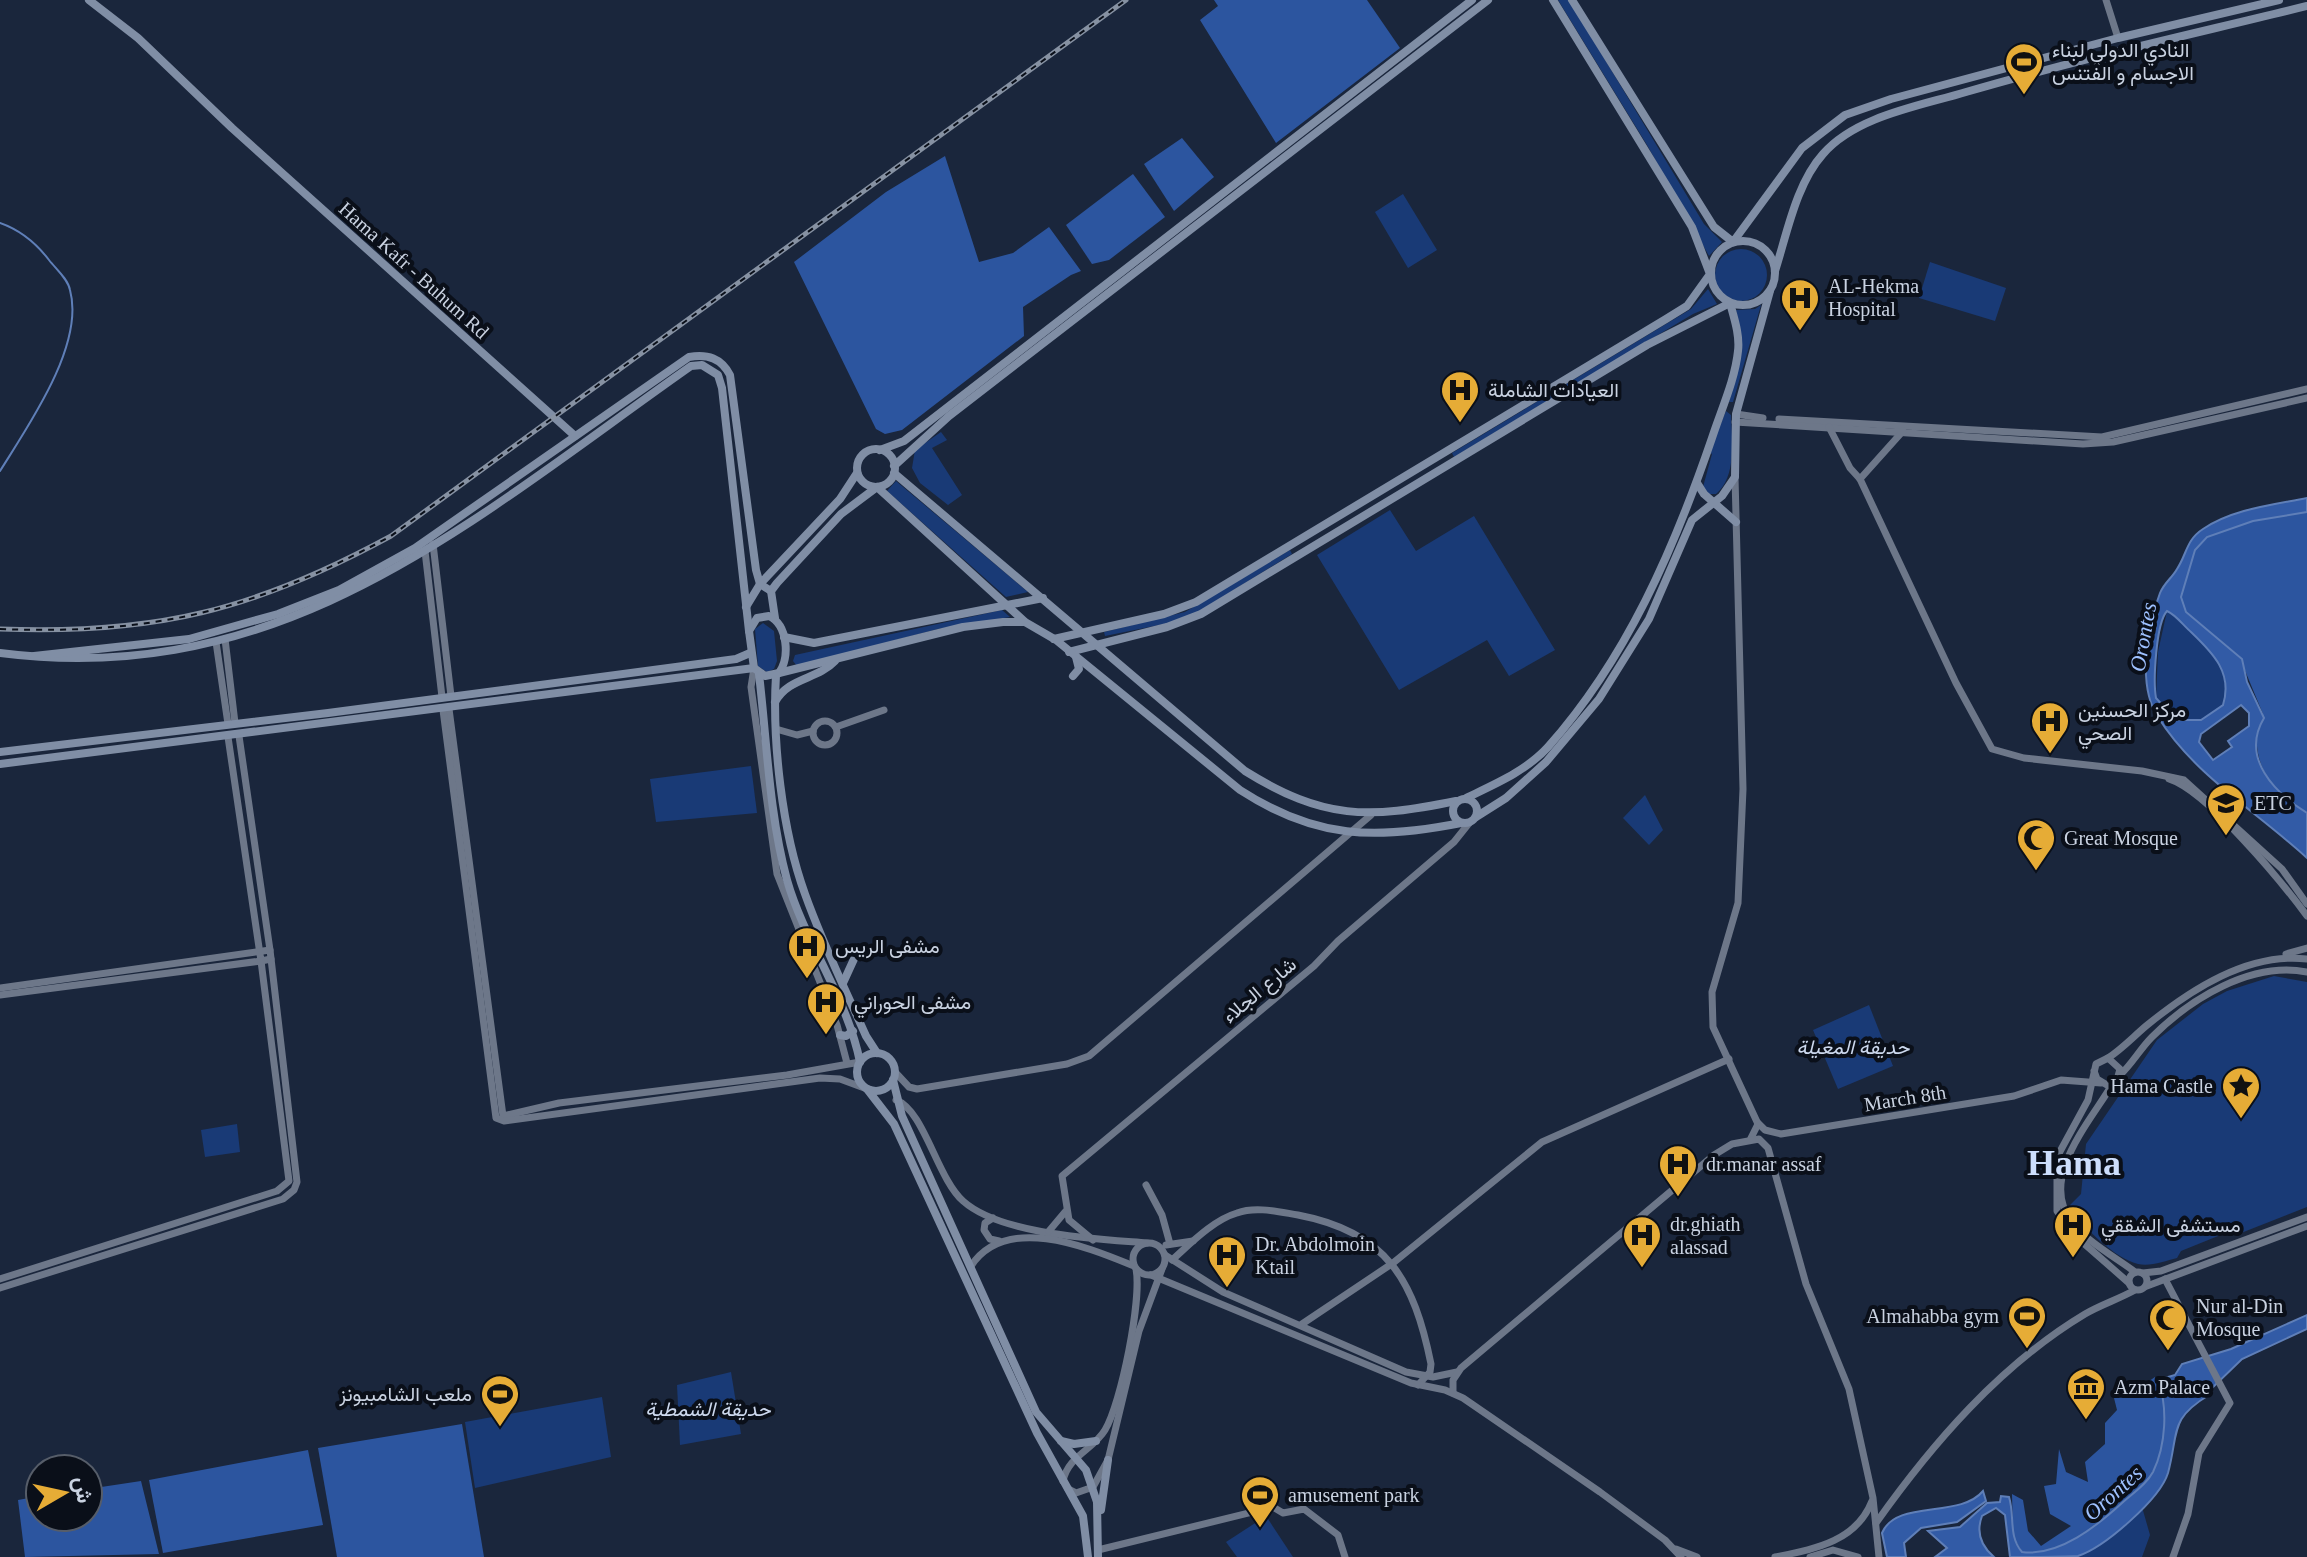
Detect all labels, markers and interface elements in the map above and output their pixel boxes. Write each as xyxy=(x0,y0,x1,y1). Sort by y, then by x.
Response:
place label: النادي الدولي لبناء الاجسام و الفتنس xyxy=(2052,39,2194,86)
sports icon: النادي الدولي لبناء الاجسام و الفتنس xyxy=(2003,41,2045,96)
street label: Hama Kafr - Buhum Rd xyxy=(335,197,493,343)
place label: AL-Hekma Hospital xyxy=(1828,275,1919,321)
hospital icon: AL-Hekma Hospital xyxy=(1779,277,1821,332)
hospital icon: العيادات الشاملة xyxy=(1439,369,1481,424)
place label: العيادات الشاملة xyxy=(1488,379,1619,402)
water label: Orontes xyxy=(2125,600,2161,674)
place label: مركز الحسنين الصحي xyxy=(2078,699,2186,750)
hospital icon: مركز الحسنين الصحي xyxy=(2029,700,2071,755)
school or university icon: ETC xyxy=(2205,782,2247,837)
place label: ETC xyxy=(2254,792,2292,814)
mosque icon: Great Mosque xyxy=(2015,817,2057,872)
place label: Great Mosque xyxy=(2064,827,2178,850)
hospital icon: مشفى الريس xyxy=(786,925,828,980)
place label: مشفى الريس xyxy=(835,935,940,959)
street label: شارع الجلاء xyxy=(1218,953,1302,1029)
hospital icon: مشفى الحوراني xyxy=(805,981,847,1036)
place label: مشفى الحوراني xyxy=(854,991,971,1019)
park label: حديقة المغيلة xyxy=(1797,1036,1910,1059)
place icon: Hama Castle xyxy=(2220,1065,2262,1120)
place label: Hama Castle xyxy=(2110,1075,2213,1097)
street label: March 8th xyxy=(1862,1081,1948,1115)
hospital icon: dr.manar assaf xyxy=(1657,1143,1699,1198)
district label: Hama xyxy=(2027,1143,2121,1183)
place label: dr.manar assaf xyxy=(1706,1153,1822,1175)
hospital icon: مستشفى الشققي xyxy=(2052,1204,2094,1259)
place label: dr.ghiath alassad xyxy=(1670,1213,1741,1258)
hospital icon: dr.ghiath alassad xyxy=(1621,1214,1663,1269)
place label: مستشفى الشققي xyxy=(2101,1214,2241,1242)
place label: Dr. Abdolmoin Ktail xyxy=(1255,1233,1375,1278)
hospital icon: Dr. Abdolmoin Ktail xyxy=(1206,1234,1248,1289)
sports icon: Almahabba gym xyxy=(2006,1295,2048,1350)
place label: Nur al-Din Mosque xyxy=(2196,1295,2283,1341)
mosque icon: Nur al-Din Mosque xyxy=(2147,1297,2189,1352)
place label: Almahabba gym xyxy=(1866,1305,1999,1328)
museum icon: Azm Palace xyxy=(2065,1366,2107,1421)
sports icon: ملعب الشامبيونز xyxy=(479,1373,521,1428)
place label: Azm Palace xyxy=(2114,1376,2210,1398)
place label: ملعب الشامبيونز xyxy=(338,1383,472,1407)
park label: حديقة الشمطية xyxy=(645,1398,771,1421)
north arrow xyxy=(24,1453,104,1533)
water label: Orontes xyxy=(2079,1460,2147,1526)
sports icon: amusement park xyxy=(1239,1474,1281,1529)
text: ش xyxy=(68,1475,98,1505)
place label: amusement park xyxy=(1288,1484,1420,1507)

